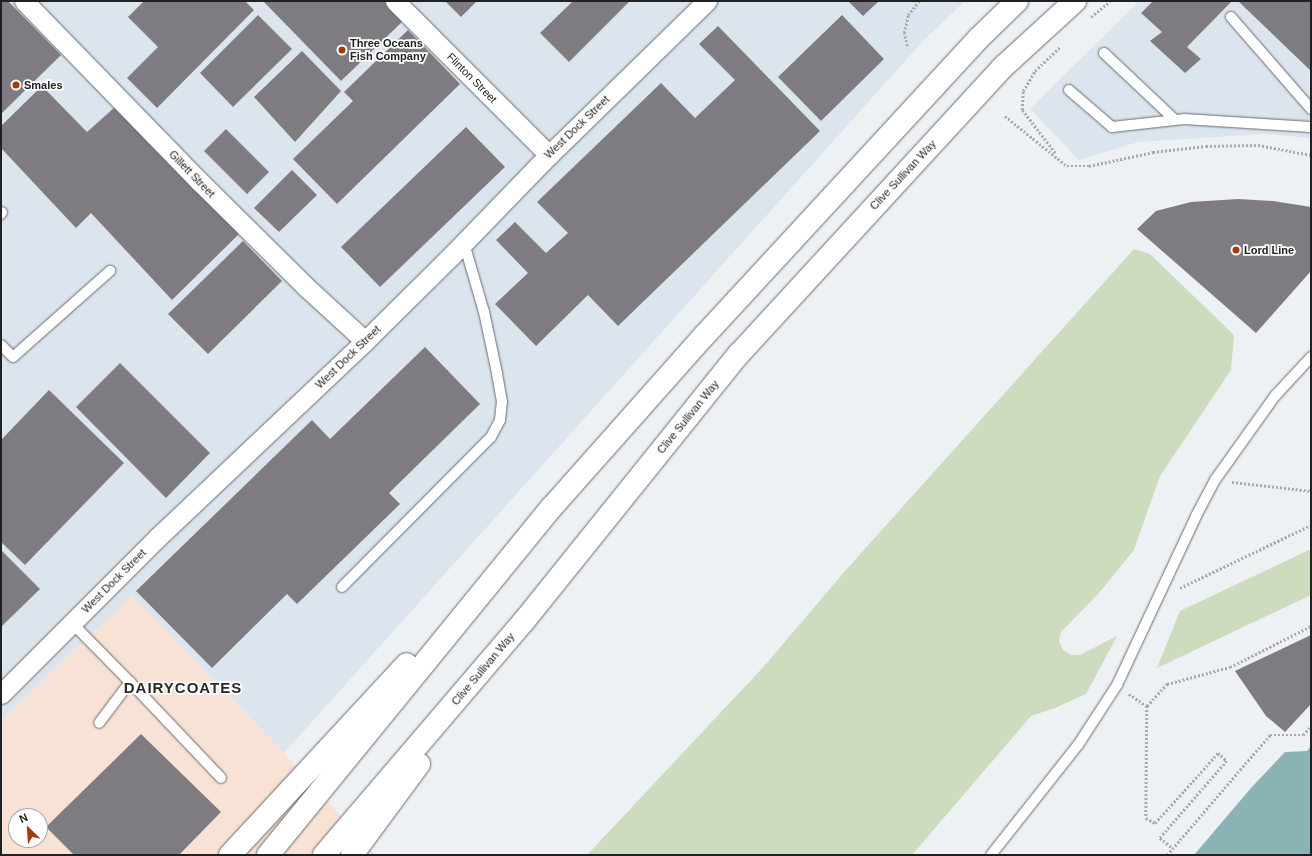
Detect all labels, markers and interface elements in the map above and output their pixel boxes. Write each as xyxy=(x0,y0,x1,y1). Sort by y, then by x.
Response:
place label: Three Oceans Fish Company xyxy=(350,37,426,63)
marker: Three Oceans Fish Company xyxy=(337,45,347,55)
street label: Flinton Street xyxy=(444,50,500,106)
place label: Smales xyxy=(24,78,63,92)
marker: Smales xyxy=(11,80,21,90)
street label: West Dock Street xyxy=(542,93,612,161)
street label: Clive Sullivan Way xyxy=(867,137,939,213)
street label: Gillett Street xyxy=(166,148,218,200)
place label: Lord Line xyxy=(1244,243,1294,257)
marker: Lord Line xyxy=(1231,245,1241,255)
street label: West Dock Street xyxy=(313,323,383,391)
street label: Clive Sullivan Way xyxy=(654,378,722,456)
street label: West Dock Street xyxy=(79,546,149,616)
street label: Clive Sullivan Way xyxy=(449,630,517,708)
district label: DAIRYCOATES xyxy=(124,679,242,697)
north arrow xyxy=(8,808,48,848)
text: N xyxy=(17,811,29,825)

